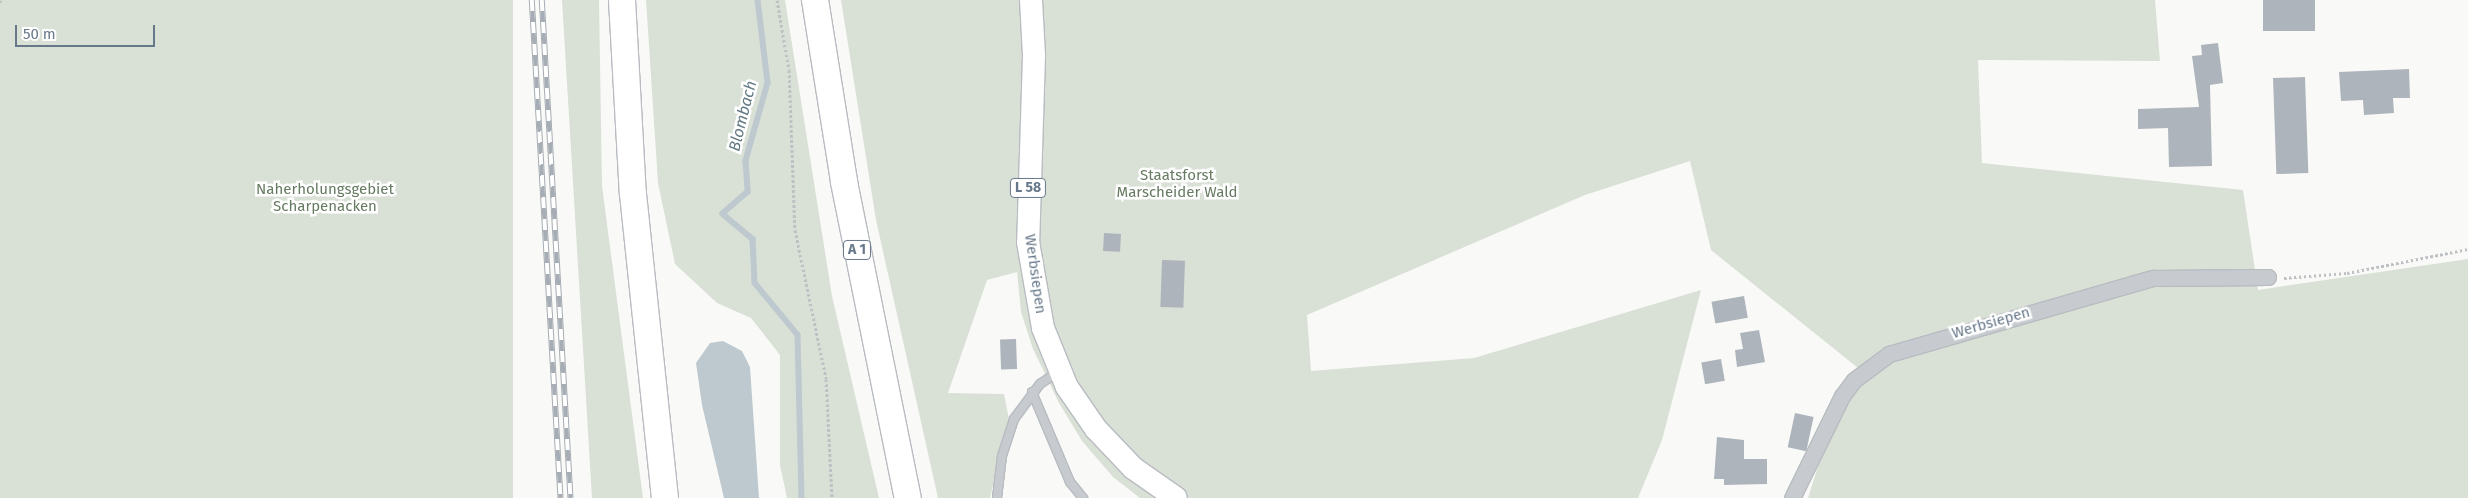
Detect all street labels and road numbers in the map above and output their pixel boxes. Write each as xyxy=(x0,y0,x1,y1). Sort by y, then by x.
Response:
road number: L 58 xyxy=(1009,177,1047,200)
street label: Werbsiepen xyxy=(1020,233,1050,315)
road number: A 1 xyxy=(842,238,872,262)
street label: Werbsiepen xyxy=(1950,303,2032,343)

